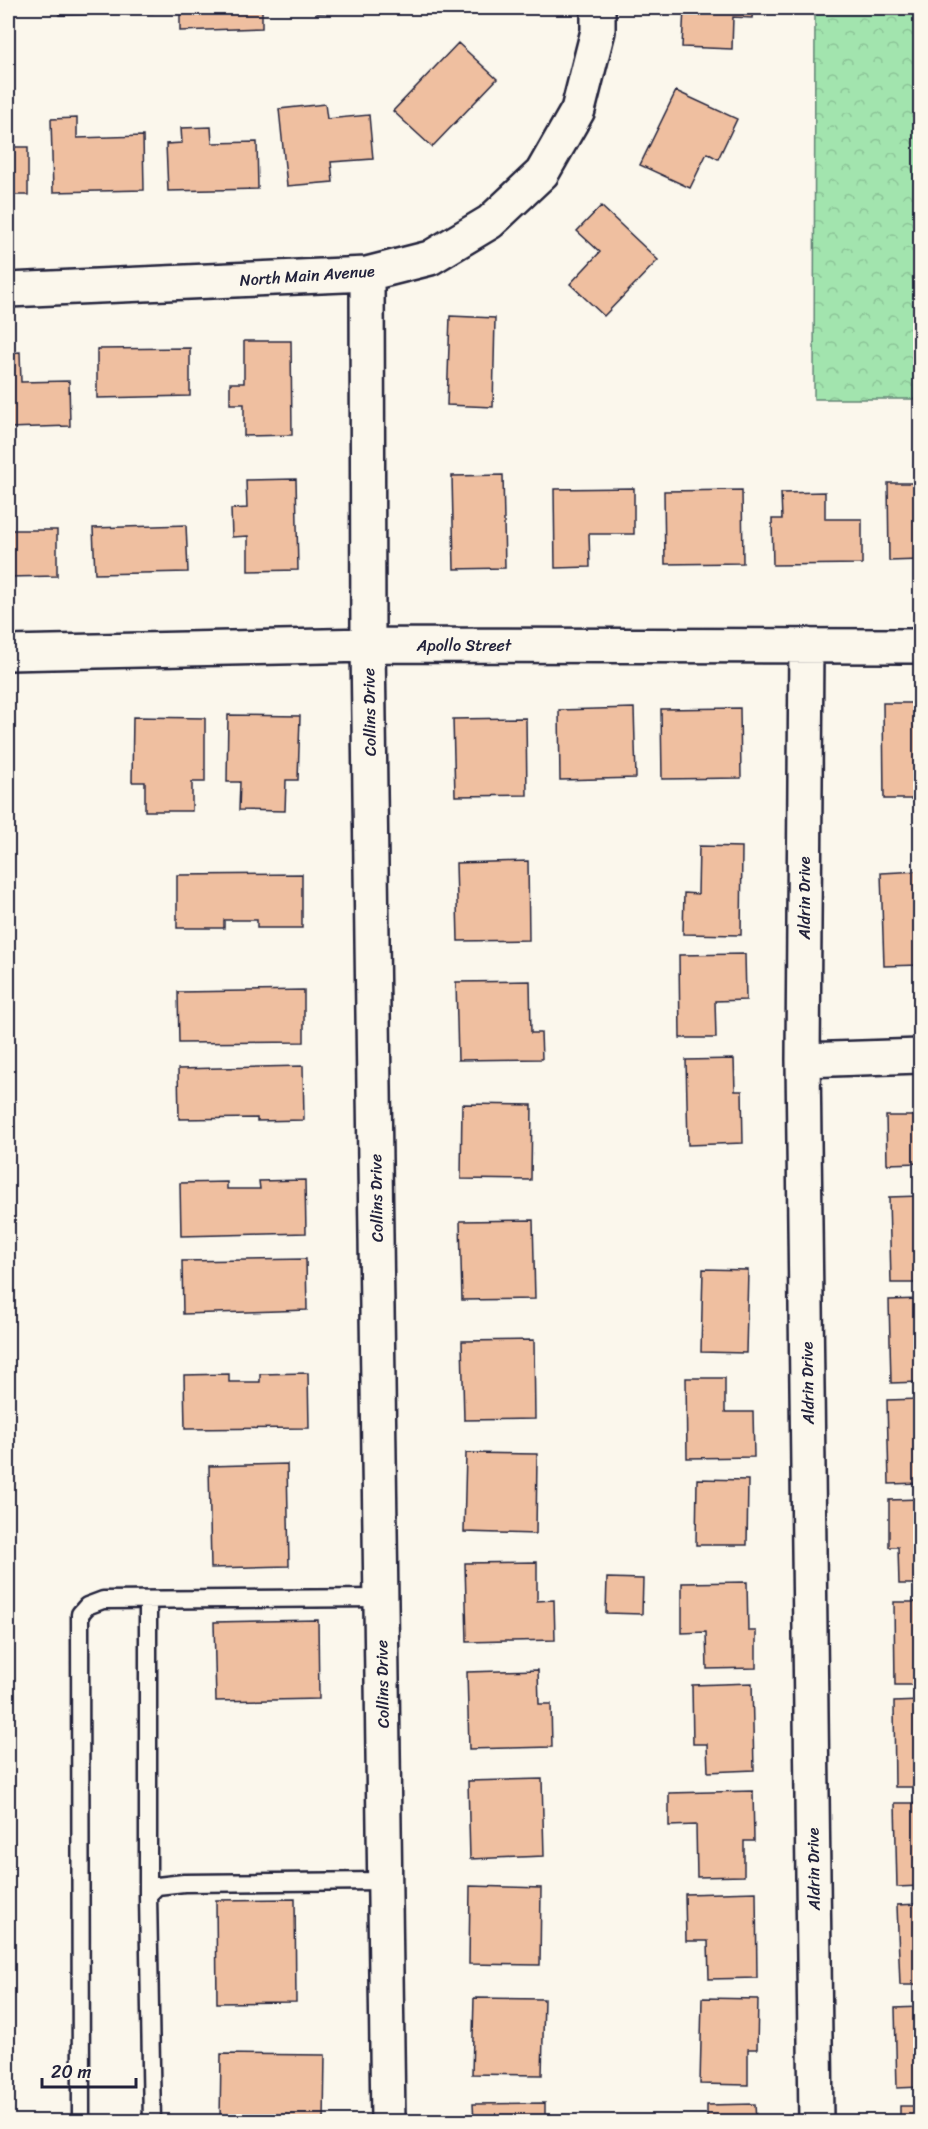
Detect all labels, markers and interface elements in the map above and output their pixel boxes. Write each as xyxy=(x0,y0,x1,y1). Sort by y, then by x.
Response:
street label: North Main Avenue xyxy=(239,256,376,295)
street label: Apollo Street xyxy=(416,631,512,660)
street label: Collins Drive xyxy=(354,668,385,756)
street label: Aldrin Drive xyxy=(790,856,819,940)
street label: Collins Drive xyxy=(361,1154,392,1242)
street label: Aldrin Drive xyxy=(792,1341,823,1426)
street label: Collins Drive xyxy=(367,1640,398,1728)
street label: Aldrin Drive xyxy=(798,1827,829,1912)
scale bar xyxy=(42,2051,136,2089)
text: 20 m xyxy=(51,2056,91,2088)

